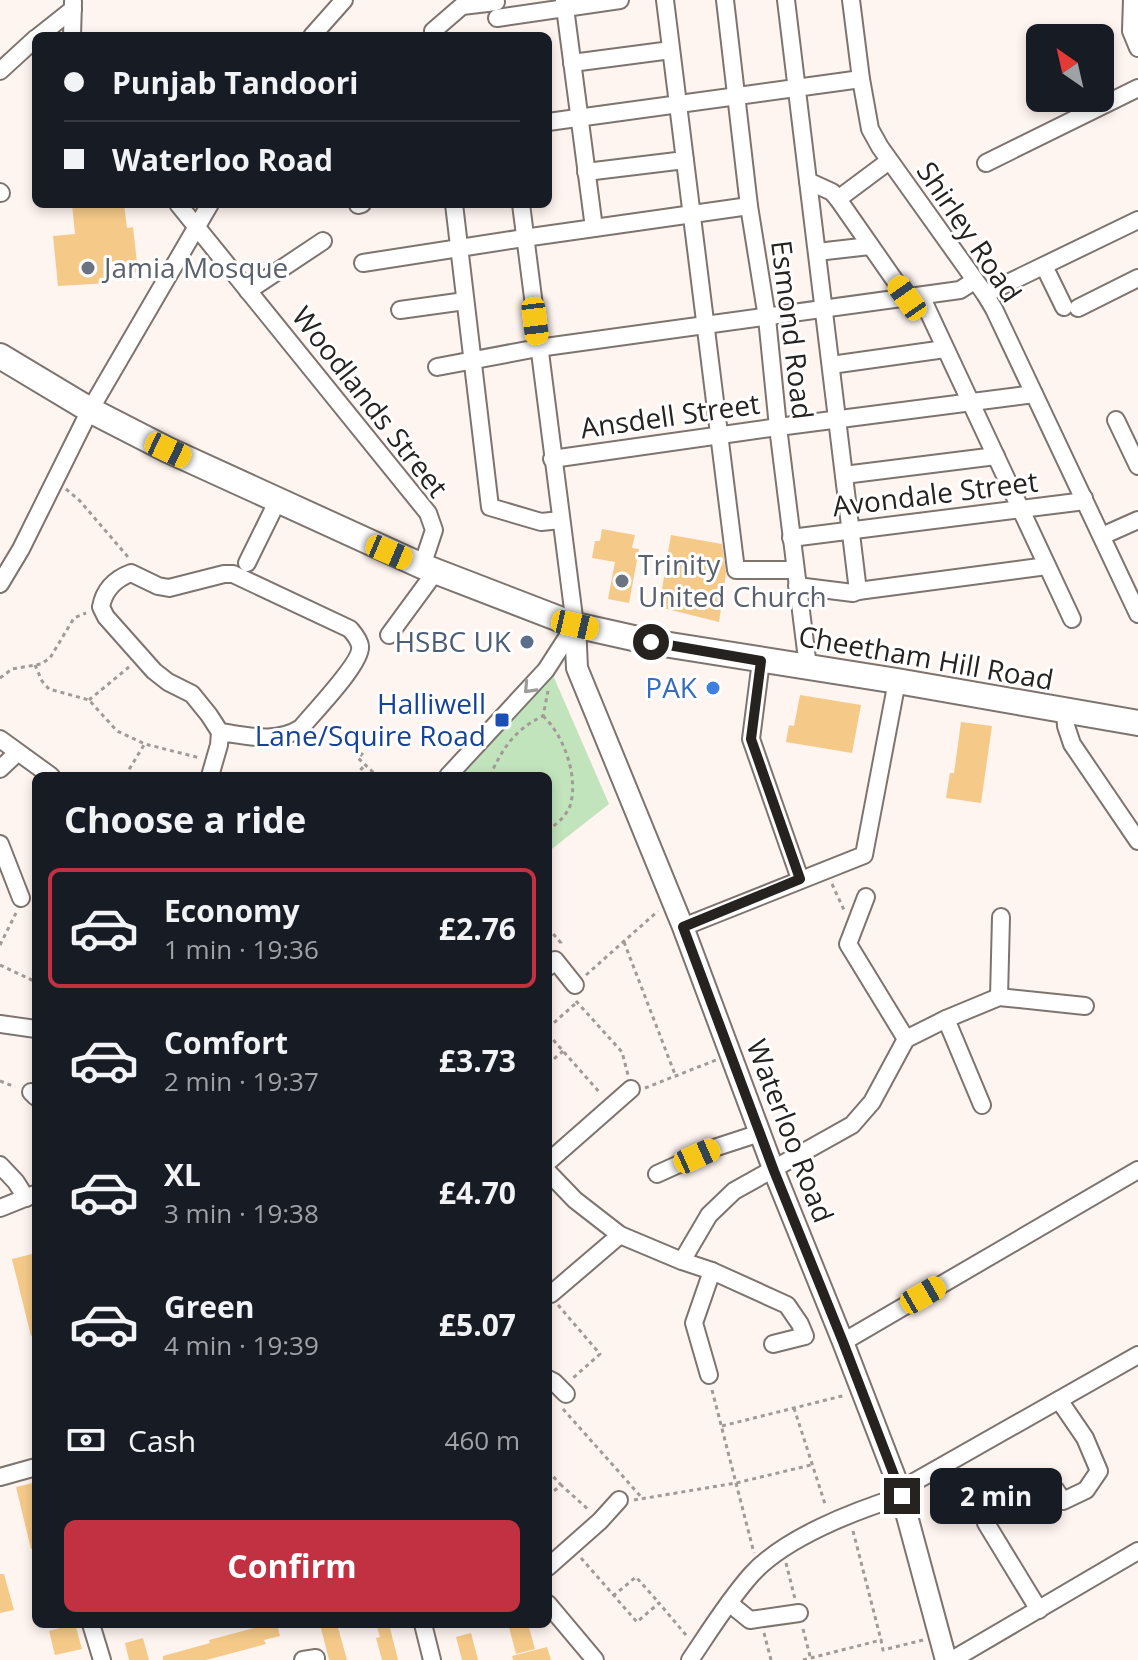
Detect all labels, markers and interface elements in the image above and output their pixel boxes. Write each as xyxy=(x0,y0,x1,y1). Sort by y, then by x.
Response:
north arrow xyxy=(1026,24,1114,112)
map controls xyxy=(1026,24,1114,112)
text: Punjab Tandoori xyxy=(112,62,358,103)
text: Waterloo Road xyxy=(112,139,333,180)
street label: Shirley Road xyxy=(909,154,1031,309)
street label: Esmond Road xyxy=(763,238,823,422)
place label: Jamia Mosque xyxy=(101,248,288,286)
marker: Jamia Mosque xyxy=(79,259,97,277)
car xyxy=(883,271,931,325)
car xyxy=(520,296,550,346)
street label: Woodlands Street xyxy=(284,298,457,505)
street label: Ansdell Street xyxy=(578,384,762,446)
car xyxy=(141,429,195,471)
street label: Avondale Street xyxy=(830,462,1040,524)
car xyxy=(362,532,416,572)
place label: Trinity United Church xyxy=(638,545,827,615)
marker: Trinity United Church xyxy=(613,572,631,590)
car xyxy=(549,608,601,642)
street label: Cheetham Hill Road xyxy=(796,616,1057,698)
place label: HSBC UK xyxy=(394,622,512,660)
route start xyxy=(633,624,669,660)
marker: HSBC UK xyxy=(518,633,536,651)
place label: PAK xyxy=(645,668,698,706)
one-way arrow xyxy=(524,679,538,694)
marker: PAK xyxy=(704,679,722,697)
place label: Halliwell Lane/Squire Road xyxy=(255,684,486,754)
marker: Halliwell Lane/Squire Road xyxy=(493,711,511,729)
text: Choose a ride xyxy=(64,795,306,844)
text: Economy xyxy=(164,890,300,931)
icon: car xyxy=(68,892,140,964)
text: £2.76 xyxy=(439,908,516,949)
text: 1 min · 19:36 xyxy=(164,931,319,967)
text: Comfort xyxy=(164,1022,288,1063)
icon: car xyxy=(68,1024,140,1096)
street label: Waterloo Road xyxy=(739,1034,843,1228)
text: £3.73 xyxy=(439,1040,516,1081)
text: 2 min · 19:37 xyxy=(164,1063,319,1099)
car xyxy=(670,1135,724,1177)
text: XL xyxy=(164,1154,201,1195)
icon: car xyxy=(68,1156,140,1228)
text: £4.70 xyxy=(439,1172,516,1213)
text: 3 min · 19:38 xyxy=(164,1195,319,1231)
car xyxy=(896,1273,950,1317)
text: Green xyxy=(164,1286,255,1327)
icon: car xyxy=(68,1288,140,1360)
text: £5.07 xyxy=(439,1304,516,1345)
text: 4 min · 19:39 xyxy=(164,1327,319,1363)
icon: cash xyxy=(64,1418,108,1462)
text: Cash xyxy=(128,1420,196,1461)
text: 460 m xyxy=(445,1422,520,1458)
callout: 2 min xyxy=(930,1468,1062,1524)
route end xyxy=(884,1478,920,1514)
text: 2 min xyxy=(960,1478,1032,1514)
button: Confirm xyxy=(64,1520,520,1612)

